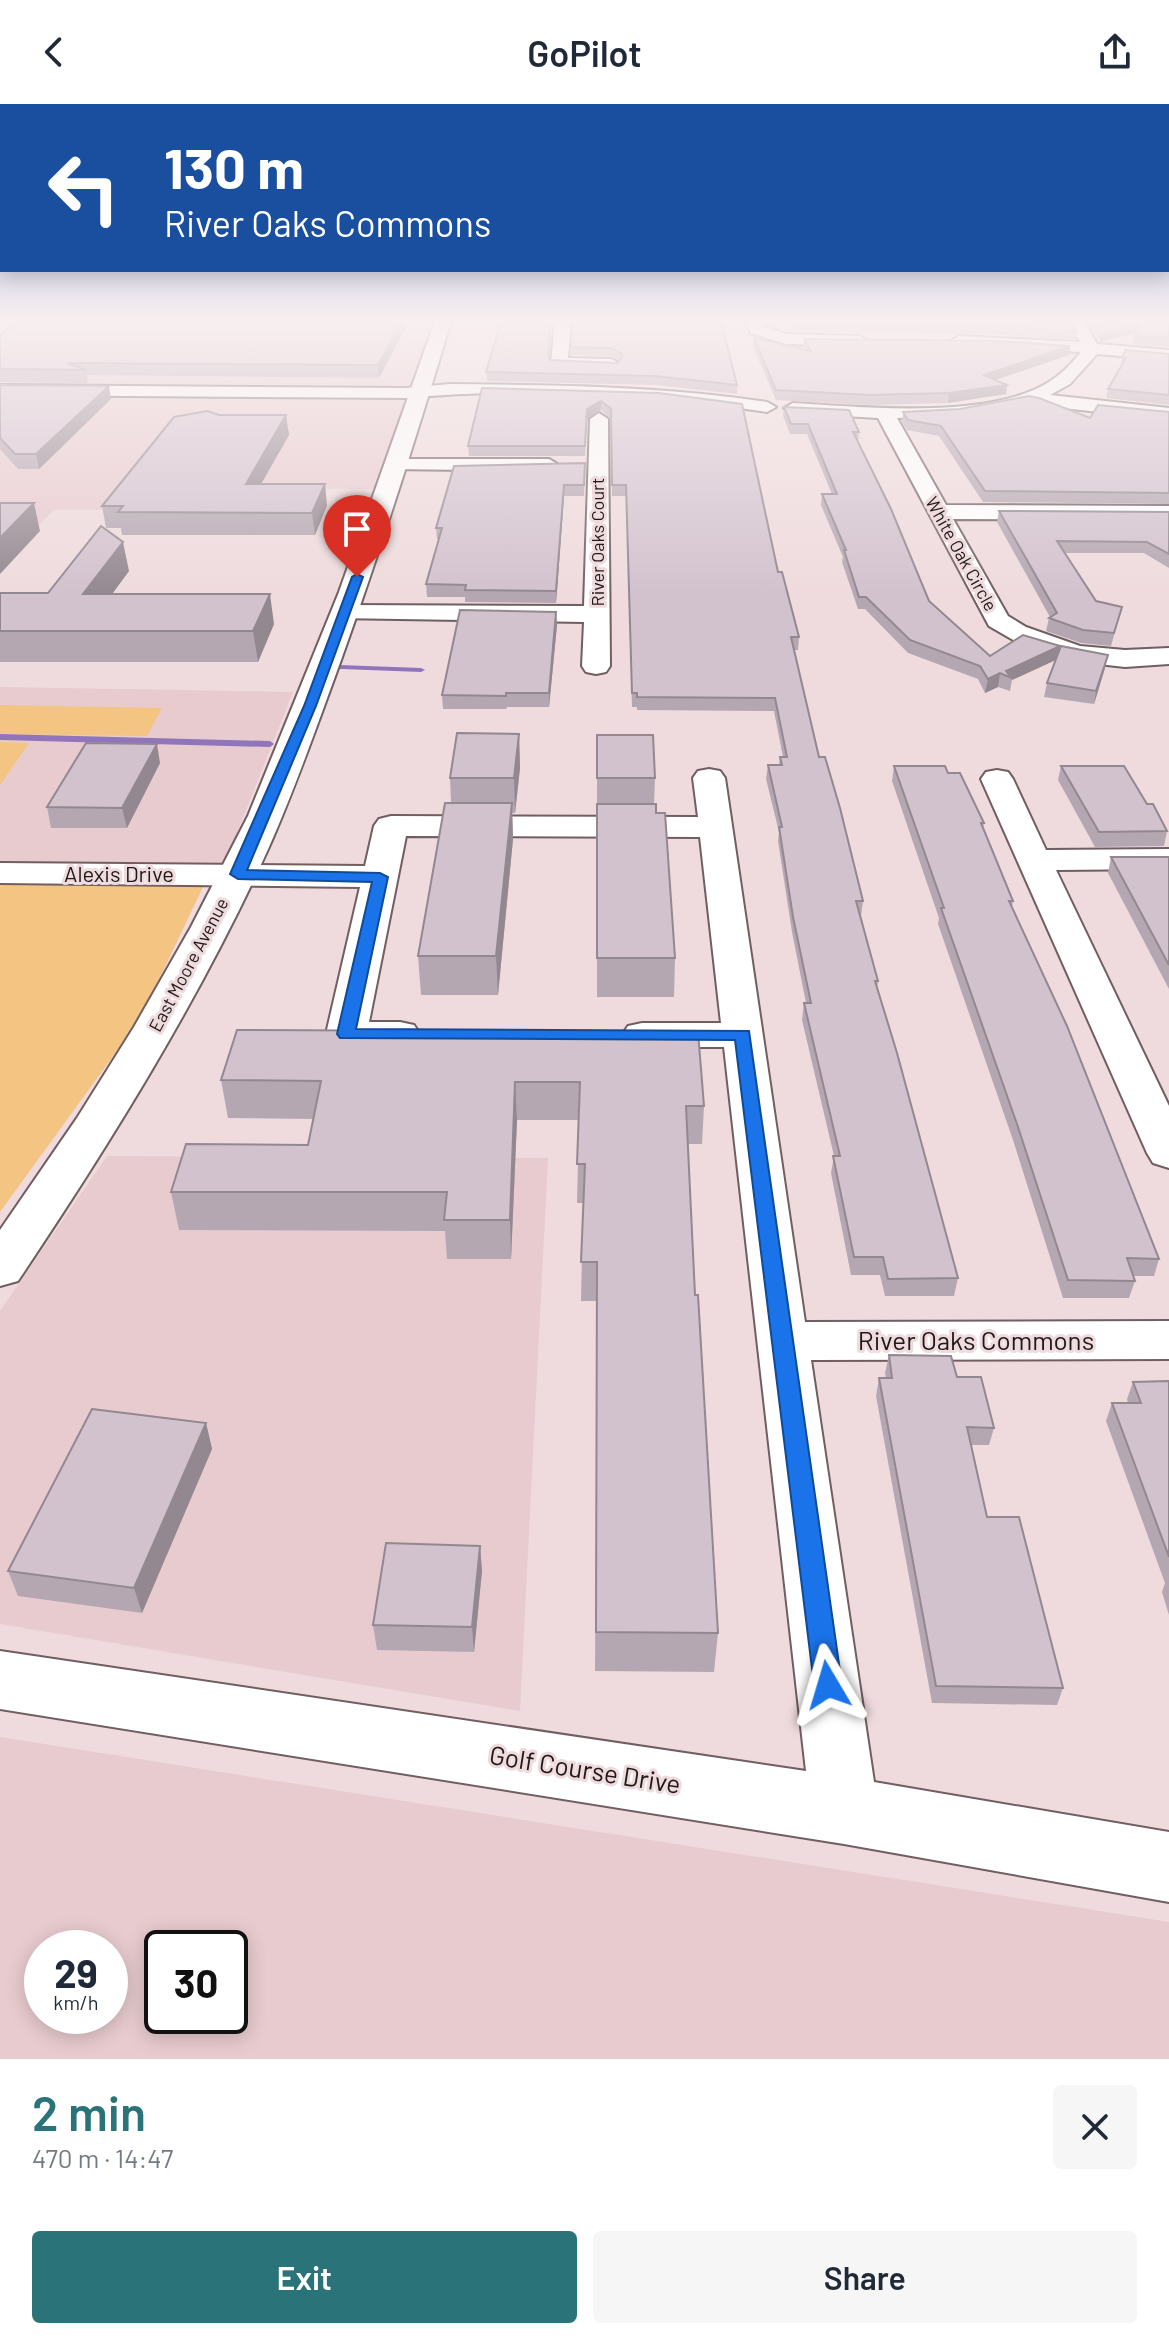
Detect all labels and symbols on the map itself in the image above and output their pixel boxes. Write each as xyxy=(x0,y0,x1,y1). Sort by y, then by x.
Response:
street label: River Oaks Court xyxy=(586,478,608,606)
street label: White Oak Circle xyxy=(921,492,1002,615)
pin xyxy=(323,495,391,577)
street label: Alexis Drive xyxy=(64,860,174,886)
street label: East Moore Avenue xyxy=(144,894,233,1035)
street label: River Oaks Commons xyxy=(858,1324,1094,1355)
position arrow xyxy=(786,1643,870,1727)
street label: Golf Course Drive xyxy=(487,1738,683,1799)
speed limit sign: 30 xyxy=(144,1930,248,2034)

